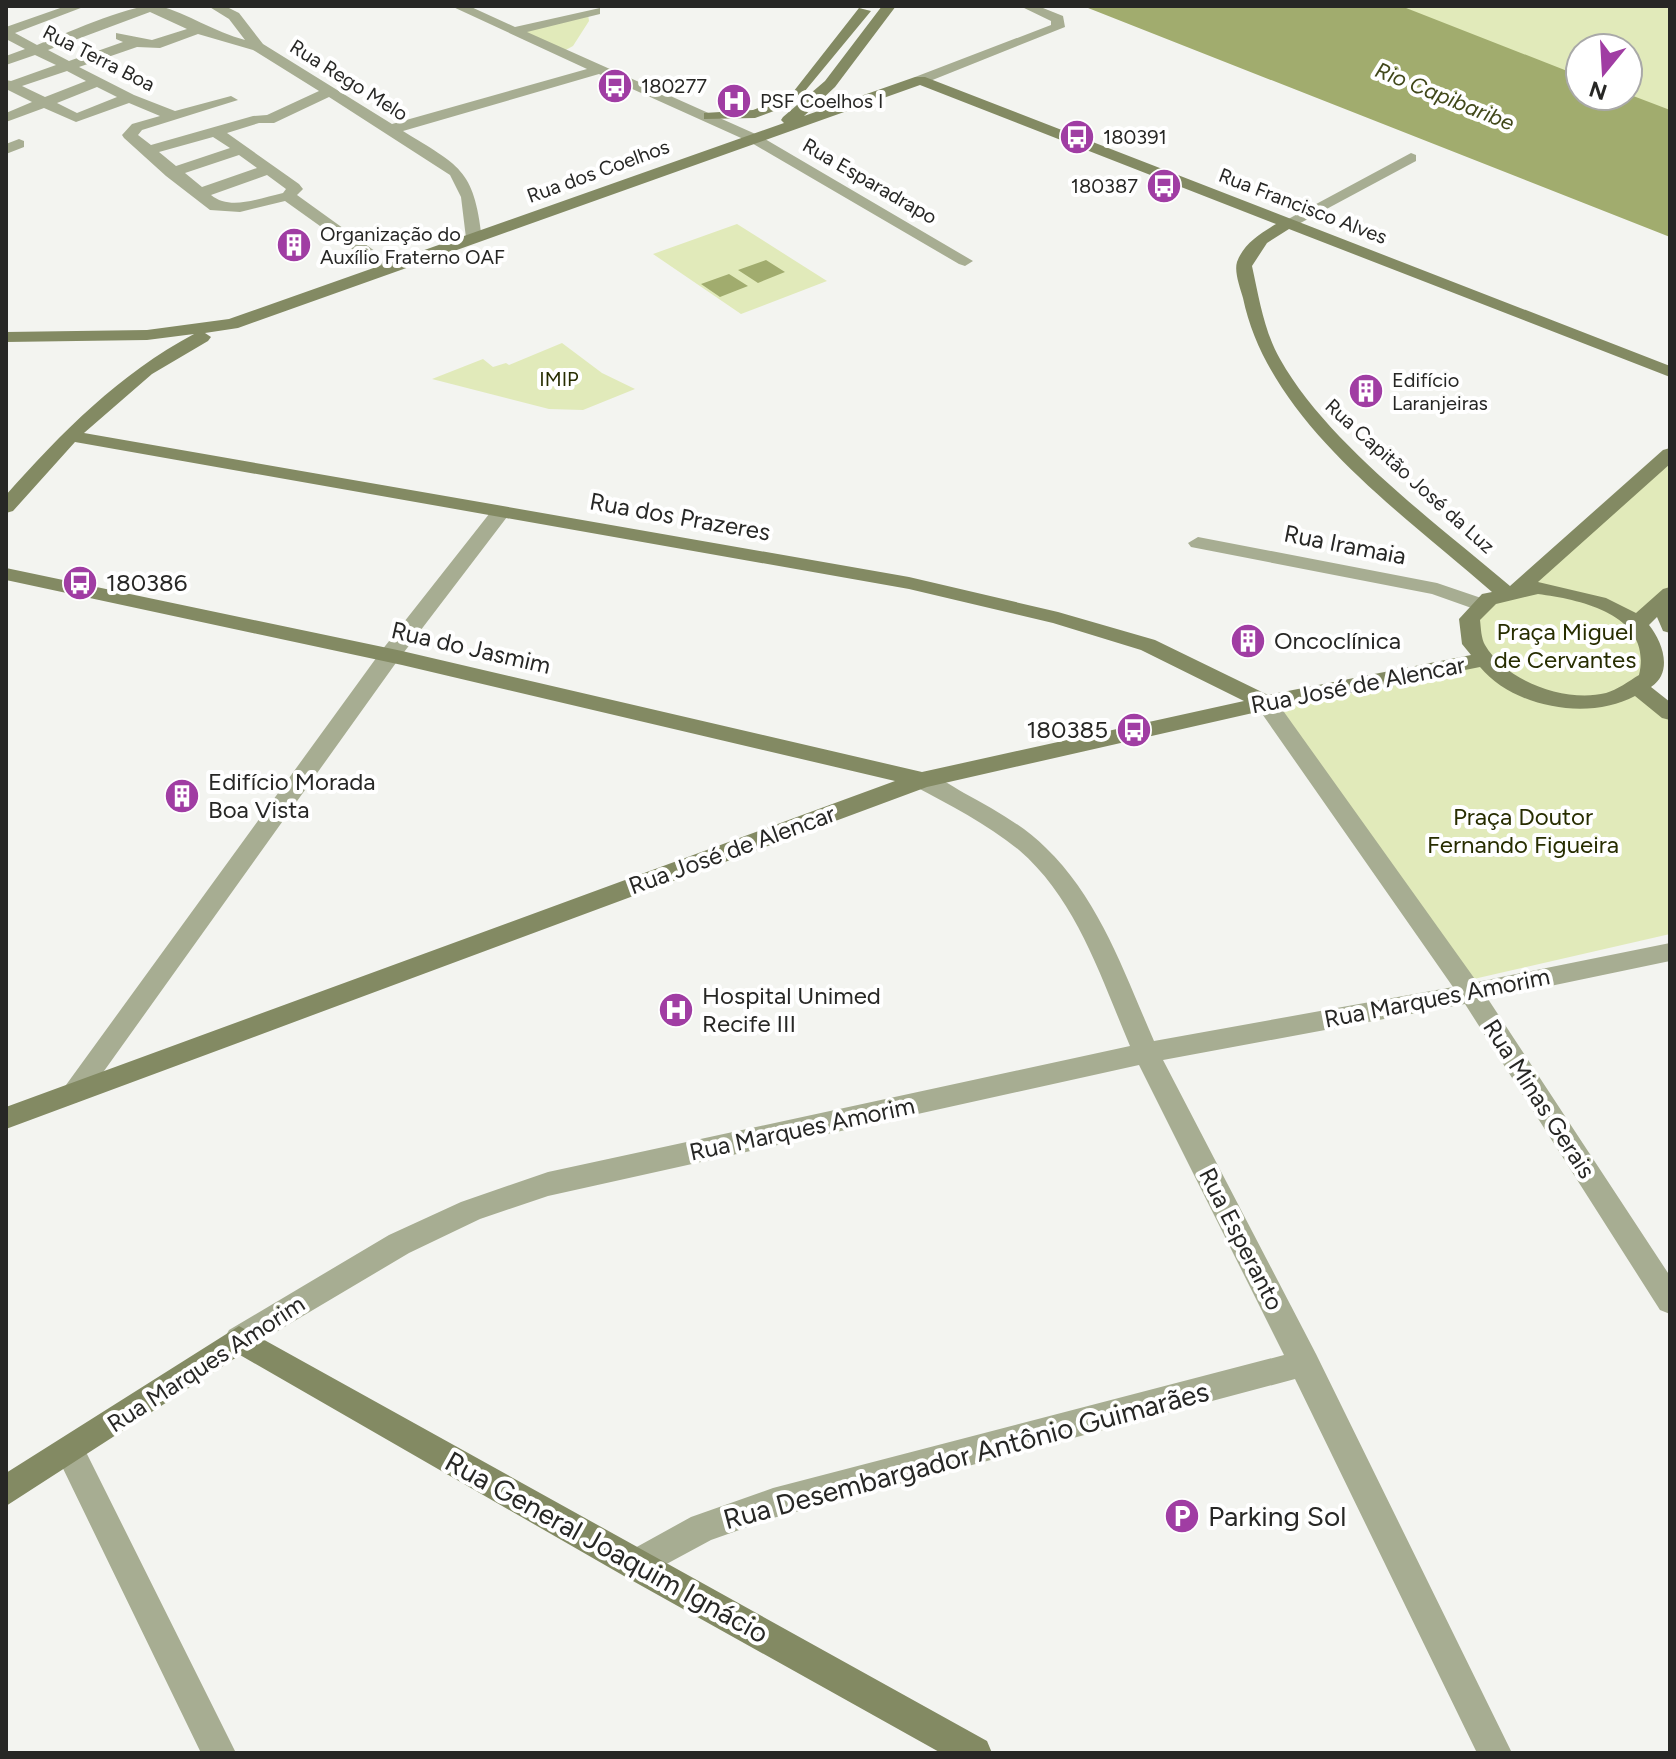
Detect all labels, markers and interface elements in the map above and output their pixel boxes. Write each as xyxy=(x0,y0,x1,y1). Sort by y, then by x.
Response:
street label: Rua Terra Boa xyxy=(39,20,159,96)
north arrow xyxy=(1564,32,1644,112)
street label: Rua Rego Melo xyxy=(286,34,412,126)
water label: Rio Capibaribe xyxy=(1371,56,1518,137)
bus stop icon: 180277 xyxy=(596,67,634,105)
place label: 180277 xyxy=(641,74,707,98)
text: N xyxy=(1586,75,1610,106)
hospital icon: PSF Coelhos I xyxy=(715,82,753,120)
place label: PSF Coelhos I xyxy=(760,89,883,113)
bus stop icon: 180391 xyxy=(1058,118,1096,156)
place label: 180391 xyxy=(1103,125,1167,149)
street label: Rua Esparadrapo xyxy=(799,133,941,229)
street label: Rua dos Coelhos xyxy=(523,134,673,208)
street label: Rua Francisco Alves xyxy=(1216,163,1390,249)
bus stop icon: 180387 xyxy=(1145,167,1183,205)
place label: 180387 xyxy=(1071,174,1138,198)
place label: Organização do Auxílio Fraterno OAF xyxy=(320,222,505,269)
building icon: Organização do Auxílio Fraterno OAF xyxy=(275,226,313,264)
park label: IMIP xyxy=(539,367,579,391)
place label: Edifício Laranjeiras xyxy=(1392,368,1488,415)
building icon: Edifício Laranjeiras xyxy=(1347,372,1385,410)
street label: Rua Capitão José da Luz xyxy=(1320,394,1500,558)
street label: Rua dos Prazeres xyxy=(587,486,773,547)
street label: Rua Iramaia xyxy=(1282,518,1409,571)
bus stop icon: 180386 xyxy=(61,564,99,602)
place label: 180386 xyxy=(106,568,187,597)
street label: Rua do Jasmim xyxy=(389,615,554,680)
park label: Praça Miguel de Cervantes xyxy=(1494,617,1636,674)
building icon: Oncoclínica xyxy=(1229,622,1267,660)
place label: Oncoclínica xyxy=(1274,626,1401,655)
street label: Rua José de Alencar xyxy=(1248,650,1467,719)
bus stop icon: 180385 xyxy=(1115,711,1153,749)
place label: 180385 xyxy=(1026,715,1108,744)
place label: Edifício Morada Boa Vista xyxy=(208,767,376,824)
building icon: Edifício Morada Boa Vista xyxy=(163,777,201,815)
street label: Rua José de Alencar xyxy=(625,799,839,900)
park label: Praça Doutor Fernando Figueira xyxy=(1427,802,1619,859)
street label: Rua Marques Amorim xyxy=(1322,961,1552,1034)
place label: Hospital Unimed Recife III xyxy=(702,981,881,1038)
hospital icon: Hospital Unimed Recife III xyxy=(657,991,695,1029)
street label: Rua Minas Gerais xyxy=(1477,1014,1602,1184)
street label: Rua Marques Amorim xyxy=(687,1090,917,1167)
street label: Rua Esperanto xyxy=(1193,1163,1290,1315)
street label: Rua Marques Amorim xyxy=(102,1289,310,1438)
street label: Rua Desembargador Antônio Guimarães xyxy=(720,1374,1212,1536)
street label: Rua General Joaquim Ignácio xyxy=(439,1444,775,1650)
parking icon: Parking Sol xyxy=(1163,1497,1201,1535)
place label: Parking Sol xyxy=(1208,1499,1346,1533)

